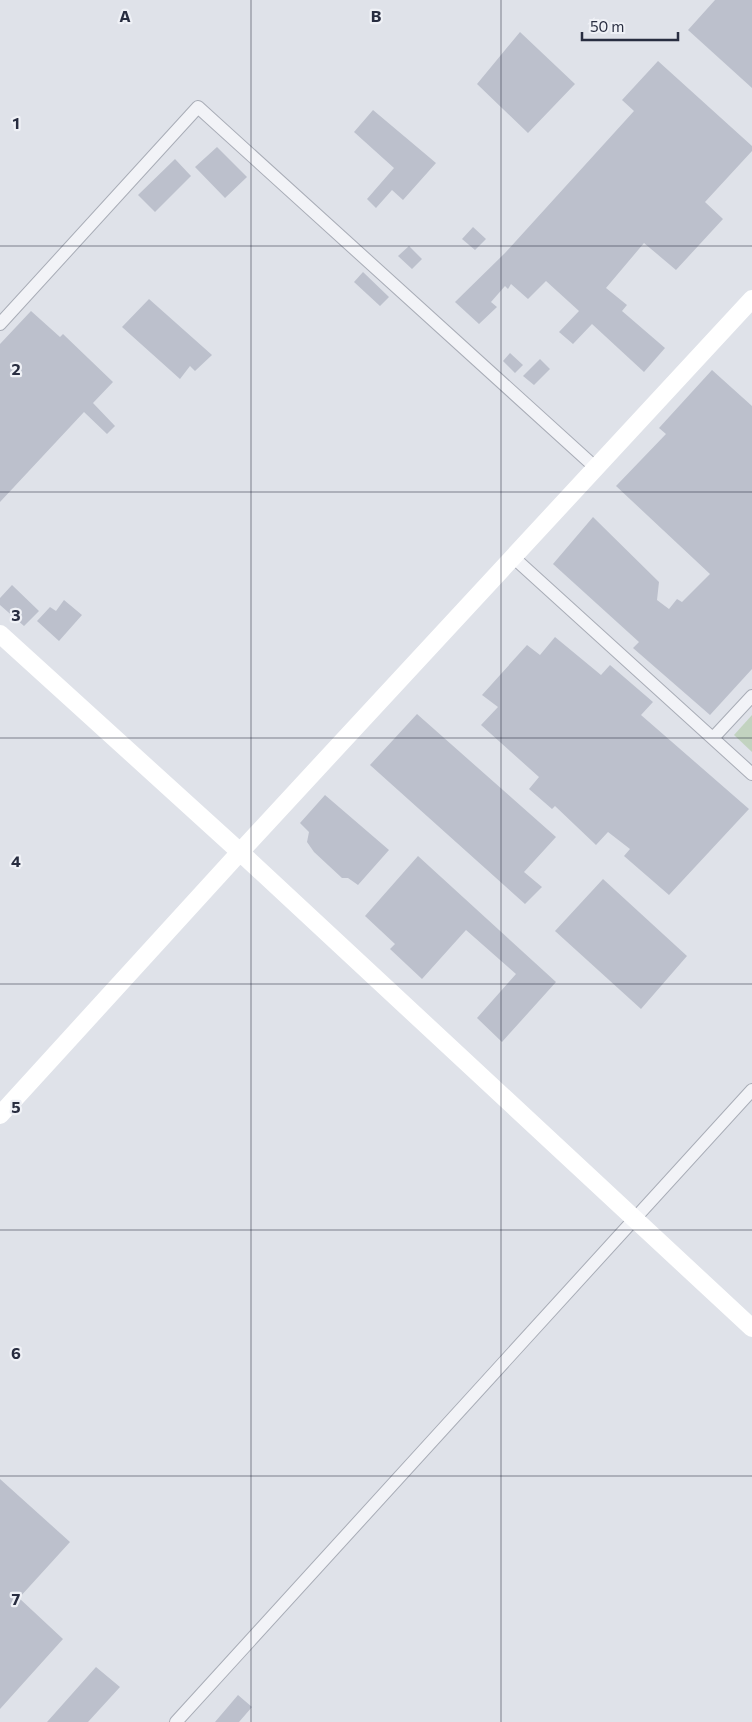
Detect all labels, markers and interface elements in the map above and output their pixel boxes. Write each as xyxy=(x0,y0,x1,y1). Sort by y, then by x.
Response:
text: A xyxy=(119,6,131,25)
text: B xyxy=(371,6,382,25)
scale bar xyxy=(582,10,678,42)
text: 50 m xyxy=(590,17,624,35)
text: 1 xyxy=(12,113,20,132)
text: 2 xyxy=(11,359,21,378)
text: 3 xyxy=(11,605,21,624)
text: 4 xyxy=(11,851,21,870)
text: 5 xyxy=(11,1097,21,1116)
text: 6 xyxy=(11,1343,21,1362)
text: 7 xyxy=(12,1589,21,1608)

